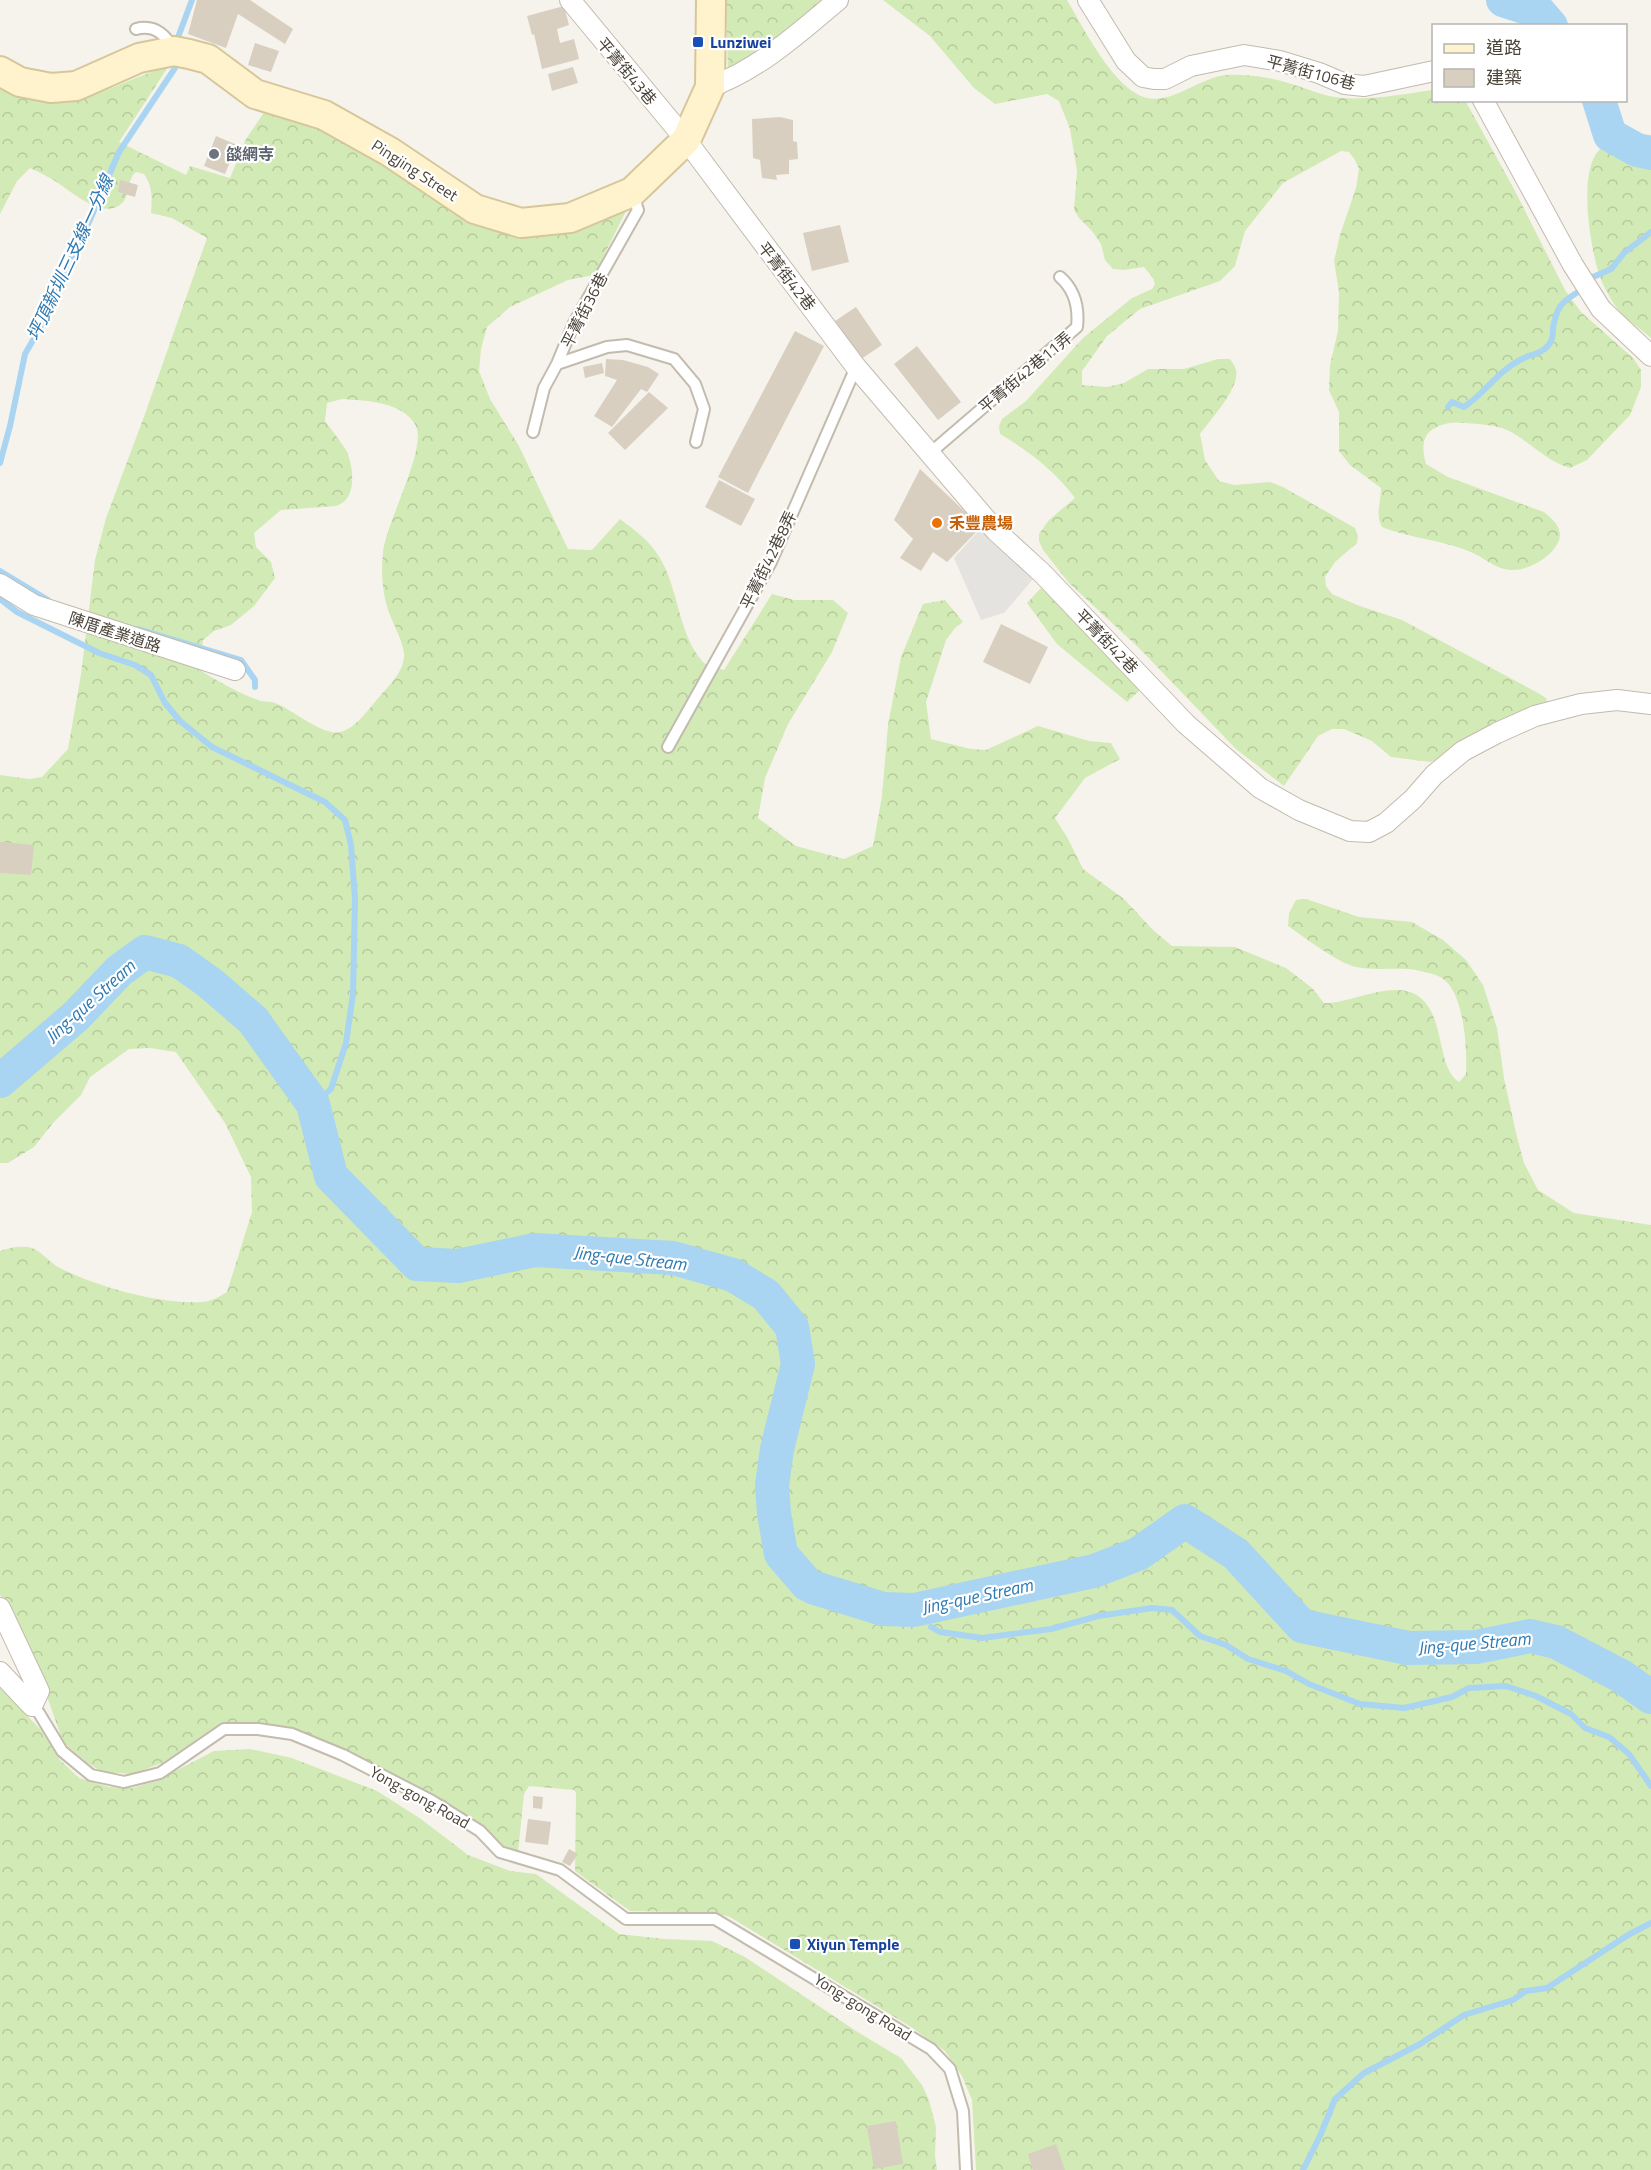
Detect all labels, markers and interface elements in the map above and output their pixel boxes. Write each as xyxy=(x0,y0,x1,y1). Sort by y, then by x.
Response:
legend xyxy=(1432,24,1627,102)
place label: Lunziwei xyxy=(710,30,771,54)
street label: 平菁街43巷 xyxy=(591,32,663,110)
text: 道路 xyxy=(1486,34,1522,61)
marker: Lunziwei xyxy=(691,35,705,49)
street label: 平菁街106巷 xyxy=(1264,49,1358,95)
text: 建築 xyxy=(1486,64,1522,91)
street label: Pingjing Street xyxy=(367,133,463,207)
place label: 燄網寺 xyxy=(226,142,274,166)
marker: 燄網寺 xyxy=(207,147,221,161)
water label: 坪頂新圳三支線一分線 xyxy=(20,169,121,345)
street label: 平菁街42巷 xyxy=(752,236,822,316)
street label: 平菁街36巷 xyxy=(555,268,613,352)
street label: 平菁街42巷11弄 xyxy=(973,326,1077,418)
street label: 平菁街42巷8弄 xyxy=(734,507,802,613)
place label: 禾豐農場 xyxy=(949,511,1013,535)
marker: 禾豐農場 xyxy=(930,516,944,530)
street label: 平菁街42巷 xyxy=(1070,603,1144,679)
street label: 陳厝產業道路 xyxy=(66,606,164,658)
water label: Jing-que Stream xyxy=(39,952,142,1049)
water label: Jing-que Stream xyxy=(572,1239,689,1277)
water label: Jing-que Stream xyxy=(919,1571,1036,1621)
water label: Jing-que Stream xyxy=(1416,1625,1533,1661)
street label: Yong-gong Road xyxy=(366,1760,474,1834)
place label: Xiyun Temple xyxy=(807,1932,900,1956)
marker: Xiyun Temple xyxy=(788,1937,802,1951)
street label: Yong-gong Road xyxy=(809,1967,917,2047)

